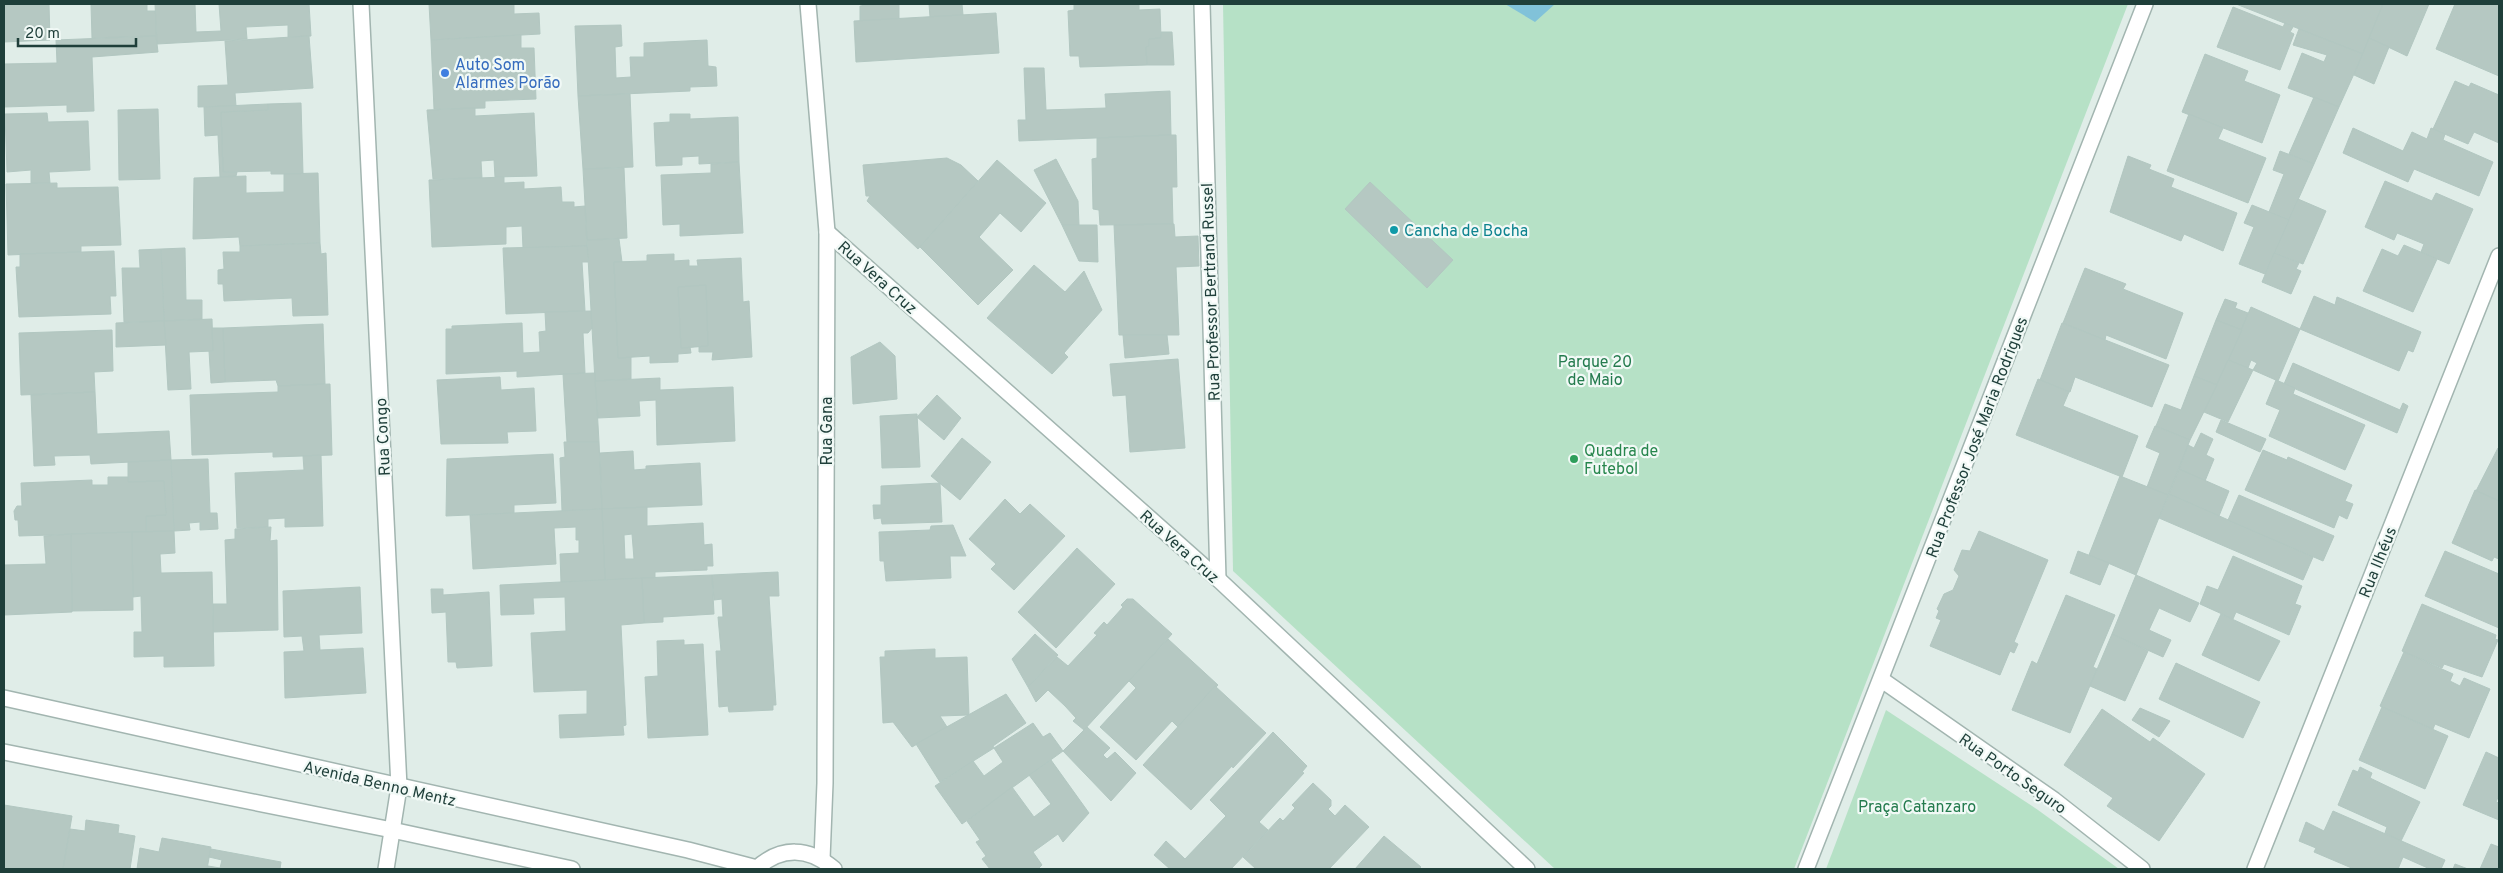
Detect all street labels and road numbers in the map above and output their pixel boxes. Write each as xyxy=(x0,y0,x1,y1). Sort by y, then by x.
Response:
street label: Rua Professor Bertrand Russel xyxy=(1198,182,1226,401)
street label: Rua Vera Cruz xyxy=(833,237,921,319)
street label: Rua Professor José Maria Rodrigues xyxy=(1923,314,2033,561)
street label: Rua Congo xyxy=(372,397,396,476)
street label: Rua Gana xyxy=(818,397,838,465)
street label: Rua Vera Cruz xyxy=(1135,506,1223,588)
street label: Rua Ilhéus xyxy=(2356,524,2402,601)
street label: Rua Porto Seguro xyxy=(1954,730,2070,819)
street label: Avenida Benno Mentz xyxy=(301,758,458,812)

